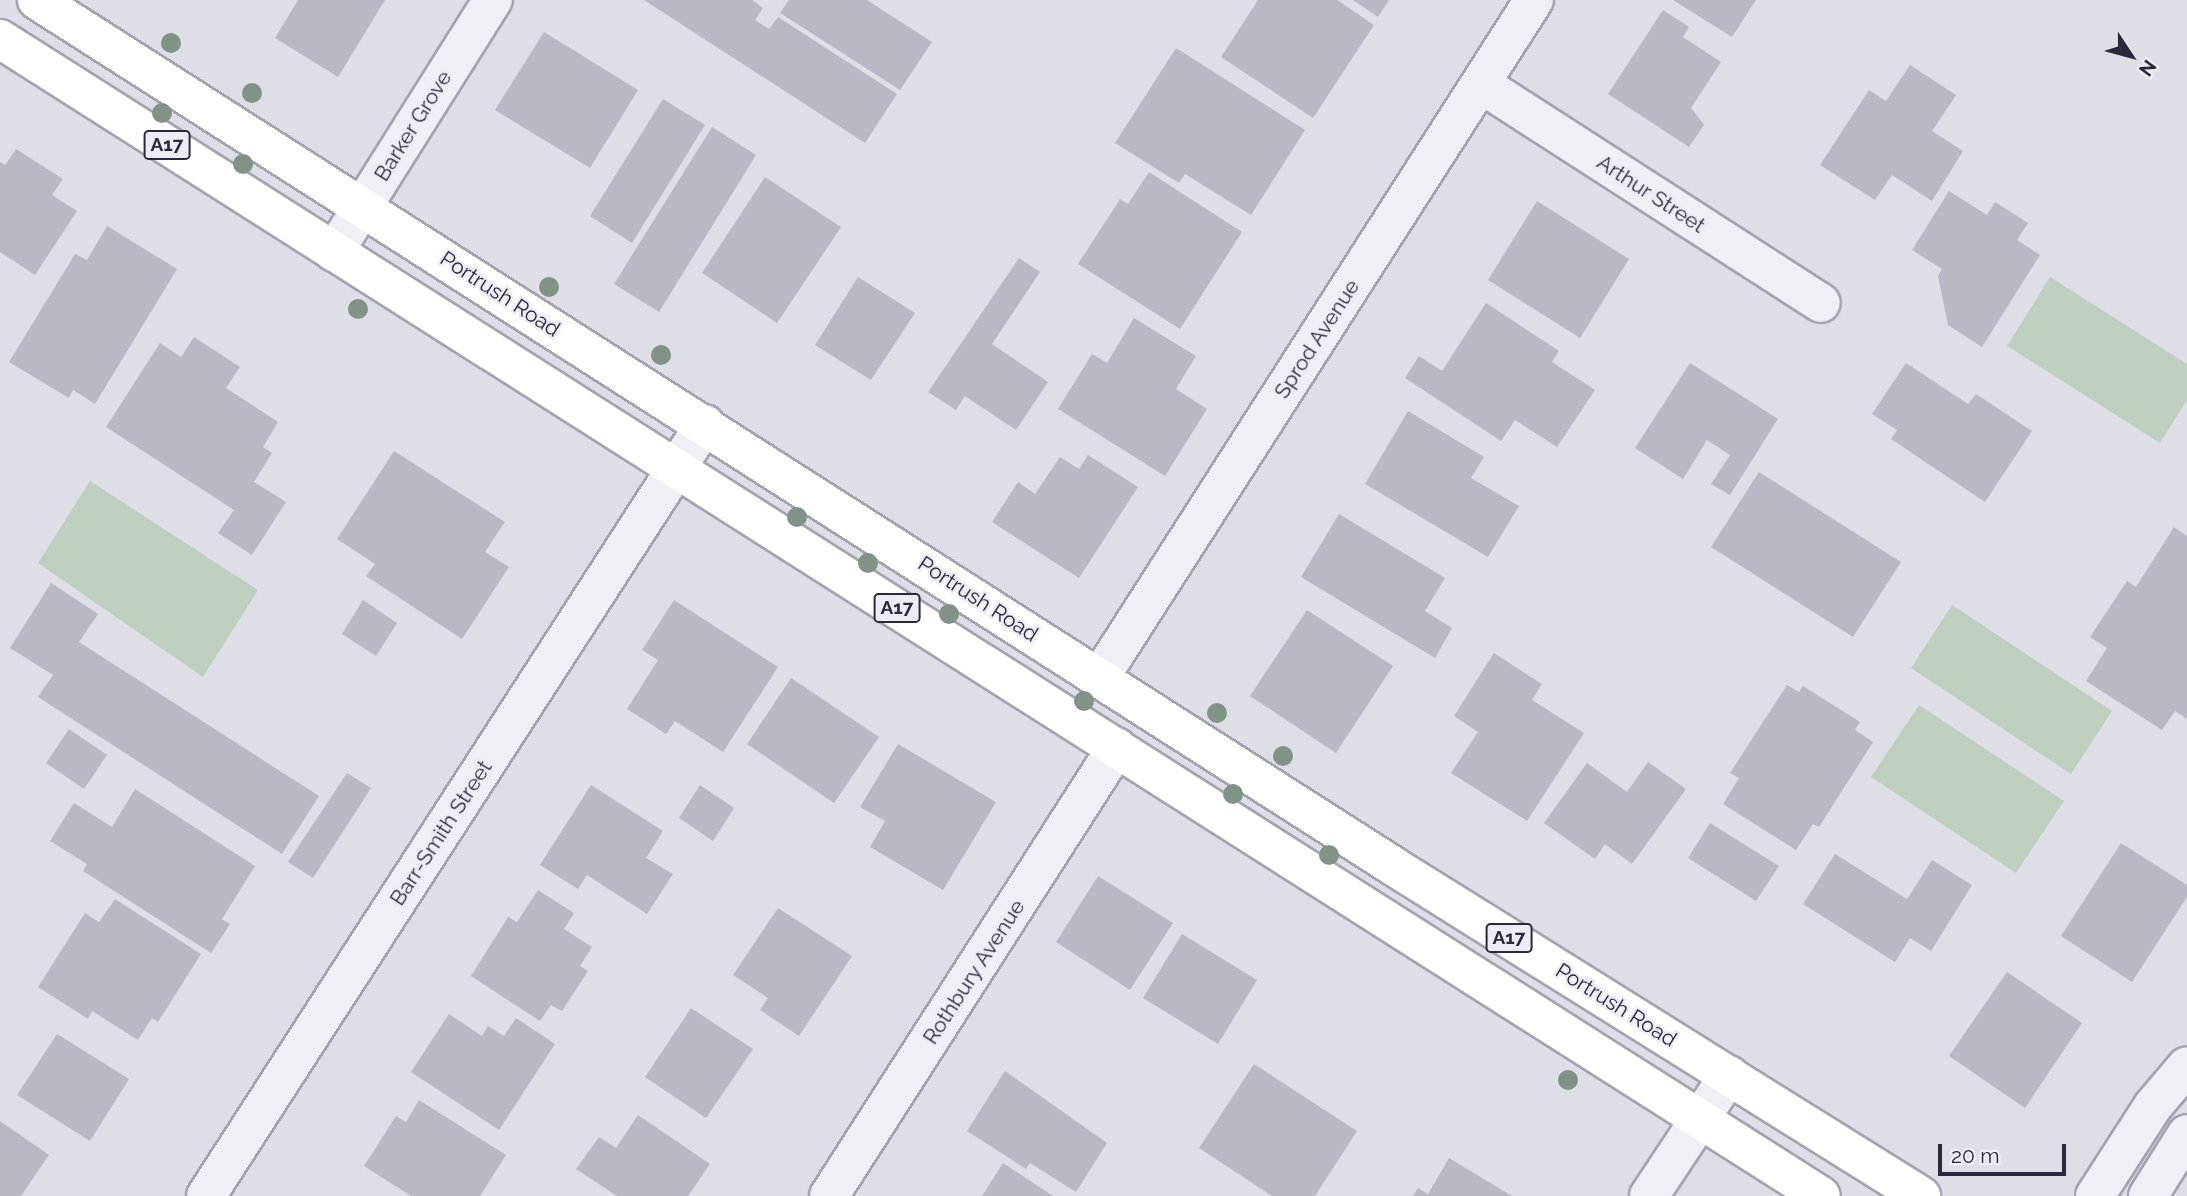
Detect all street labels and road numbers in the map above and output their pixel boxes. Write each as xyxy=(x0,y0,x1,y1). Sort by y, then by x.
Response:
street label: Barker Grove xyxy=(369,66,457,186)
road number: A17 xyxy=(142,130,192,160)
street label: Arthur Street xyxy=(1592,150,1710,238)
street label: Portrush Road xyxy=(435,246,565,342)
street label: Sprod Avenue xyxy=(1269,275,1365,403)
street label: Portrush Road xyxy=(913,551,1043,647)
road number: A17 xyxy=(872,593,922,624)
street label: Barr-Smith Street xyxy=(385,756,497,910)
street label: Rothbury Avenue xyxy=(918,895,1030,1049)
road number: A17 xyxy=(1484,922,1534,954)
street label: Portrush Road xyxy=(1551,958,1681,1052)

